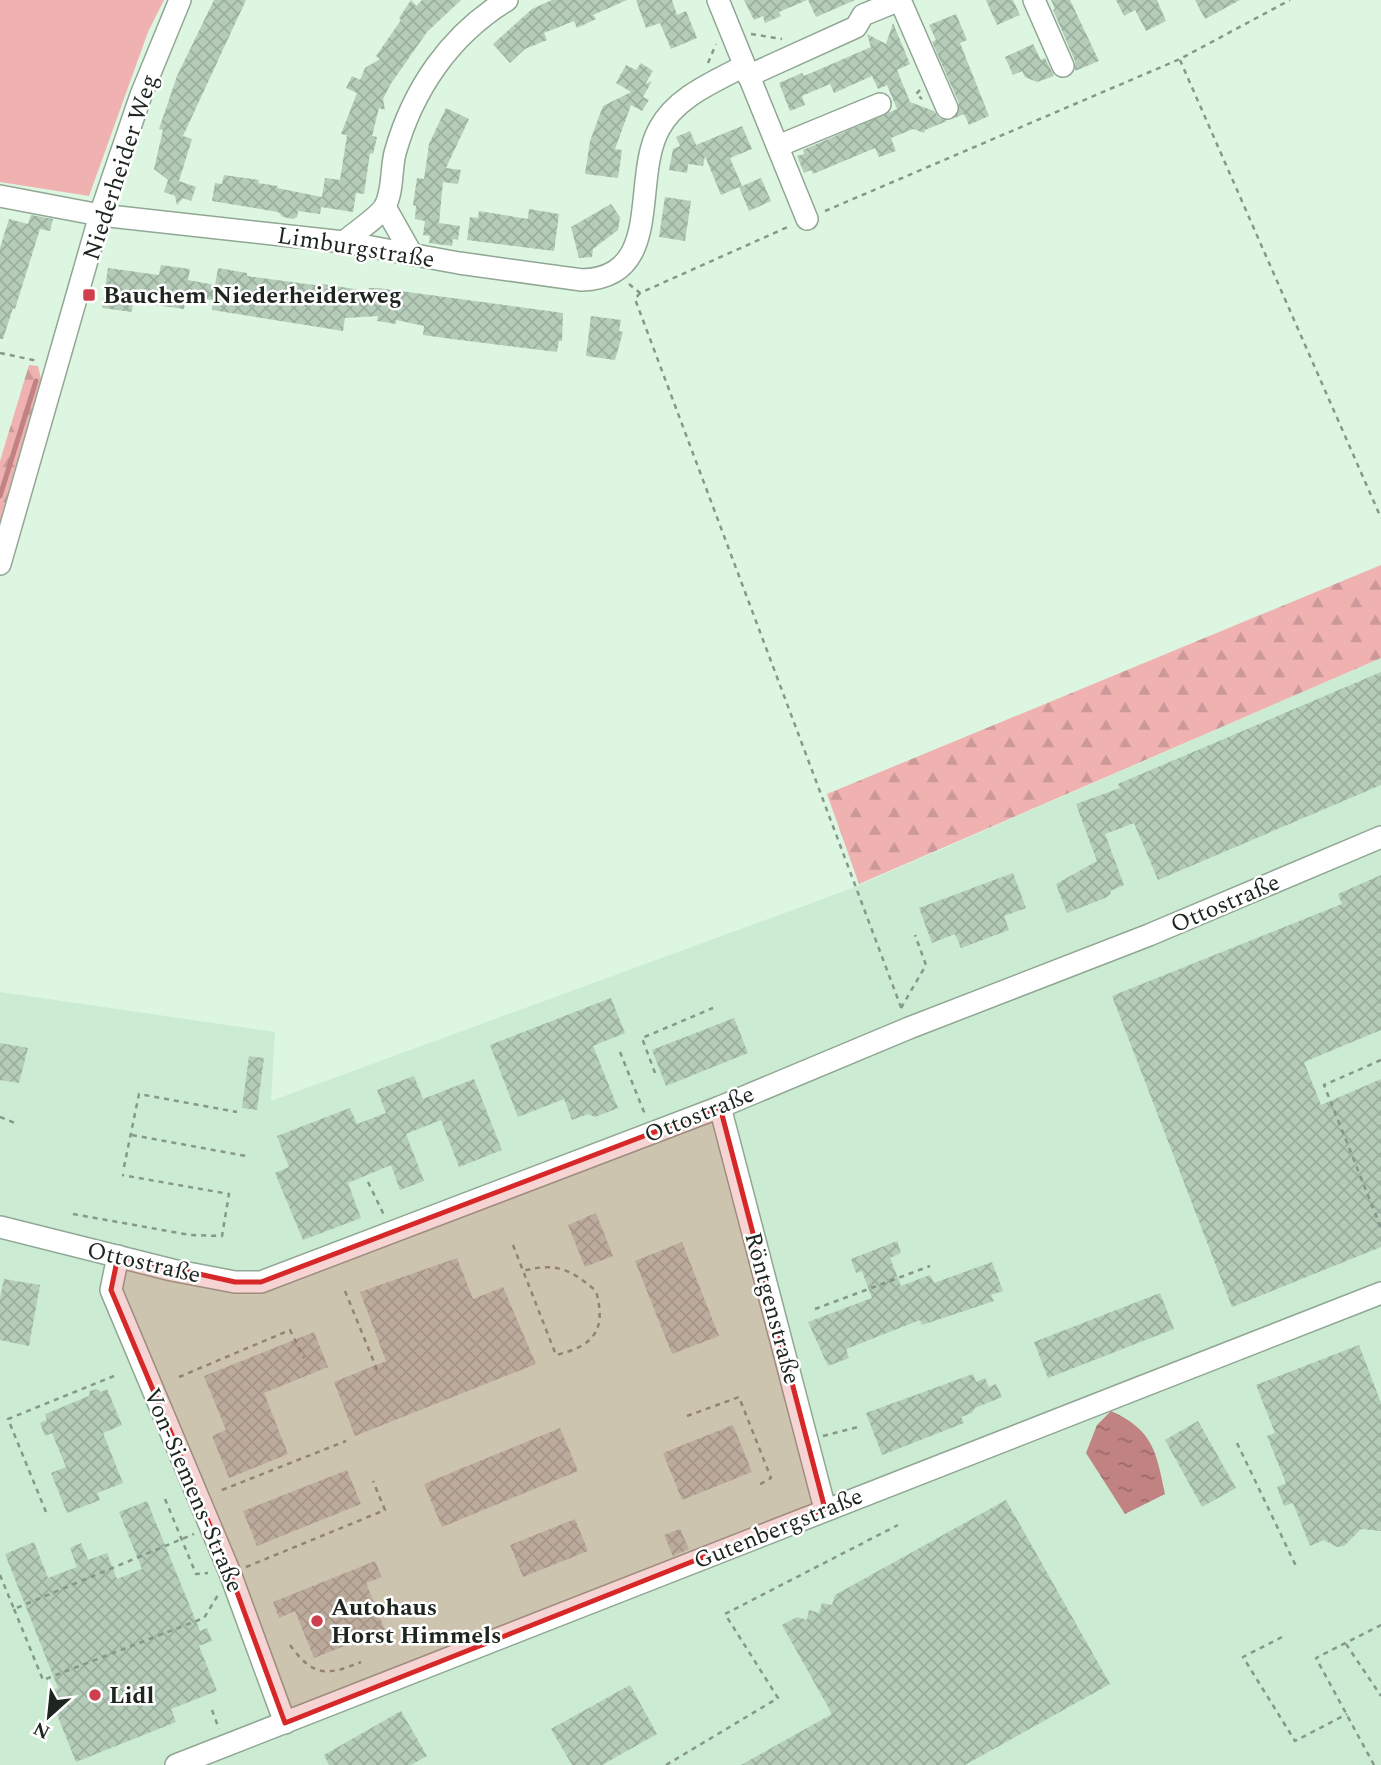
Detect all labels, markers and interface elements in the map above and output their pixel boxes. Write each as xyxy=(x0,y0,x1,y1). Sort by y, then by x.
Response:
street label: Niederheider Weg xyxy=(74,69,168,265)
street label: Limburgstraße xyxy=(275,218,437,278)
place label: Bauchem Niederheiderweg xyxy=(103,278,402,314)
marker: Bauchem Niederheiderweg xyxy=(81,287,97,303)
street label: Ottostraße xyxy=(1165,865,1286,943)
street label: Ottostraße xyxy=(639,1077,760,1153)
street label: Röntgenstraße xyxy=(734,1228,810,1388)
street label: Ottostraße xyxy=(83,1232,204,1294)
street label: Von-Siemens-Straße xyxy=(134,1382,252,1598)
street label: Gutenbergstraße xyxy=(688,1479,868,1579)
place label: Autohaus Horst Himmels xyxy=(331,1590,502,1654)
marker: Autohaus Horst Himmels xyxy=(309,1613,325,1629)
place label: Lidl xyxy=(109,1678,155,1714)
north arrow xyxy=(14,1681,84,1751)
marker: Lidl xyxy=(87,1687,103,1703)
text: N xyxy=(28,1713,55,1746)

